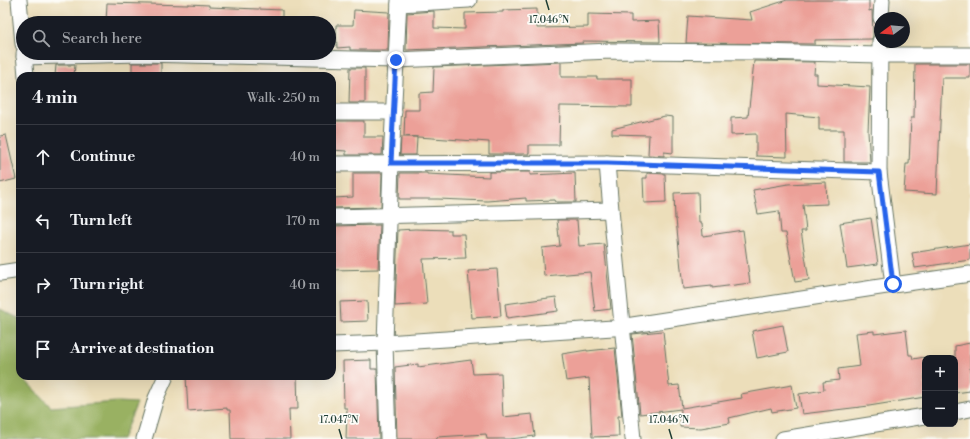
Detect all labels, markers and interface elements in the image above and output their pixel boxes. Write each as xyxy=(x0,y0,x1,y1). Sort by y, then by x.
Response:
north arrow xyxy=(874,12,910,48)
text: 17.046°N xyxy=(529,14,570,26)
search box xyxy=(16,16,336,60)
icon: search xyxy=(30,27,52,49)
text: Search here xyxy=(62,29,142,48)
route end xyxy=(387,51,405,69)
text: 4 min xyxy=(32,87,77,109)
text: Walk · 250 m xyxy=(247,90,320,106)
icon: ahead xyxy=(32,146,54,168)
text: Continue xyxy=(70,147,135,166)
text: 40 m xyxy=(290,149,320,165)
icon: left xyxy=(32,210,54,232)
text: Turn left xyxy=(70,211,132,230)
text: 170 m xyxy=(286,213,320,229)
icon: right xyxy=(32,274,54,296)
text: Turn right xyxy=(70,275,144,294)
route start xyxy=(884,275,902,293)
text: 40 m xyxy=(290,277,320,293)
icon: arrive xyxy=(32,338,54,360)
text: Arrive at destination xyxy=(70,339,214,358)
map controls xyxy=(922,355,958,427)
button: + xyxy=(922,355,958,391)
button: − xyxy=(922,391,958,427)
text: 17.047°N xyxy=(319,414,359,426)
text: 17.046°N xyxy=(649,414,690,426)

